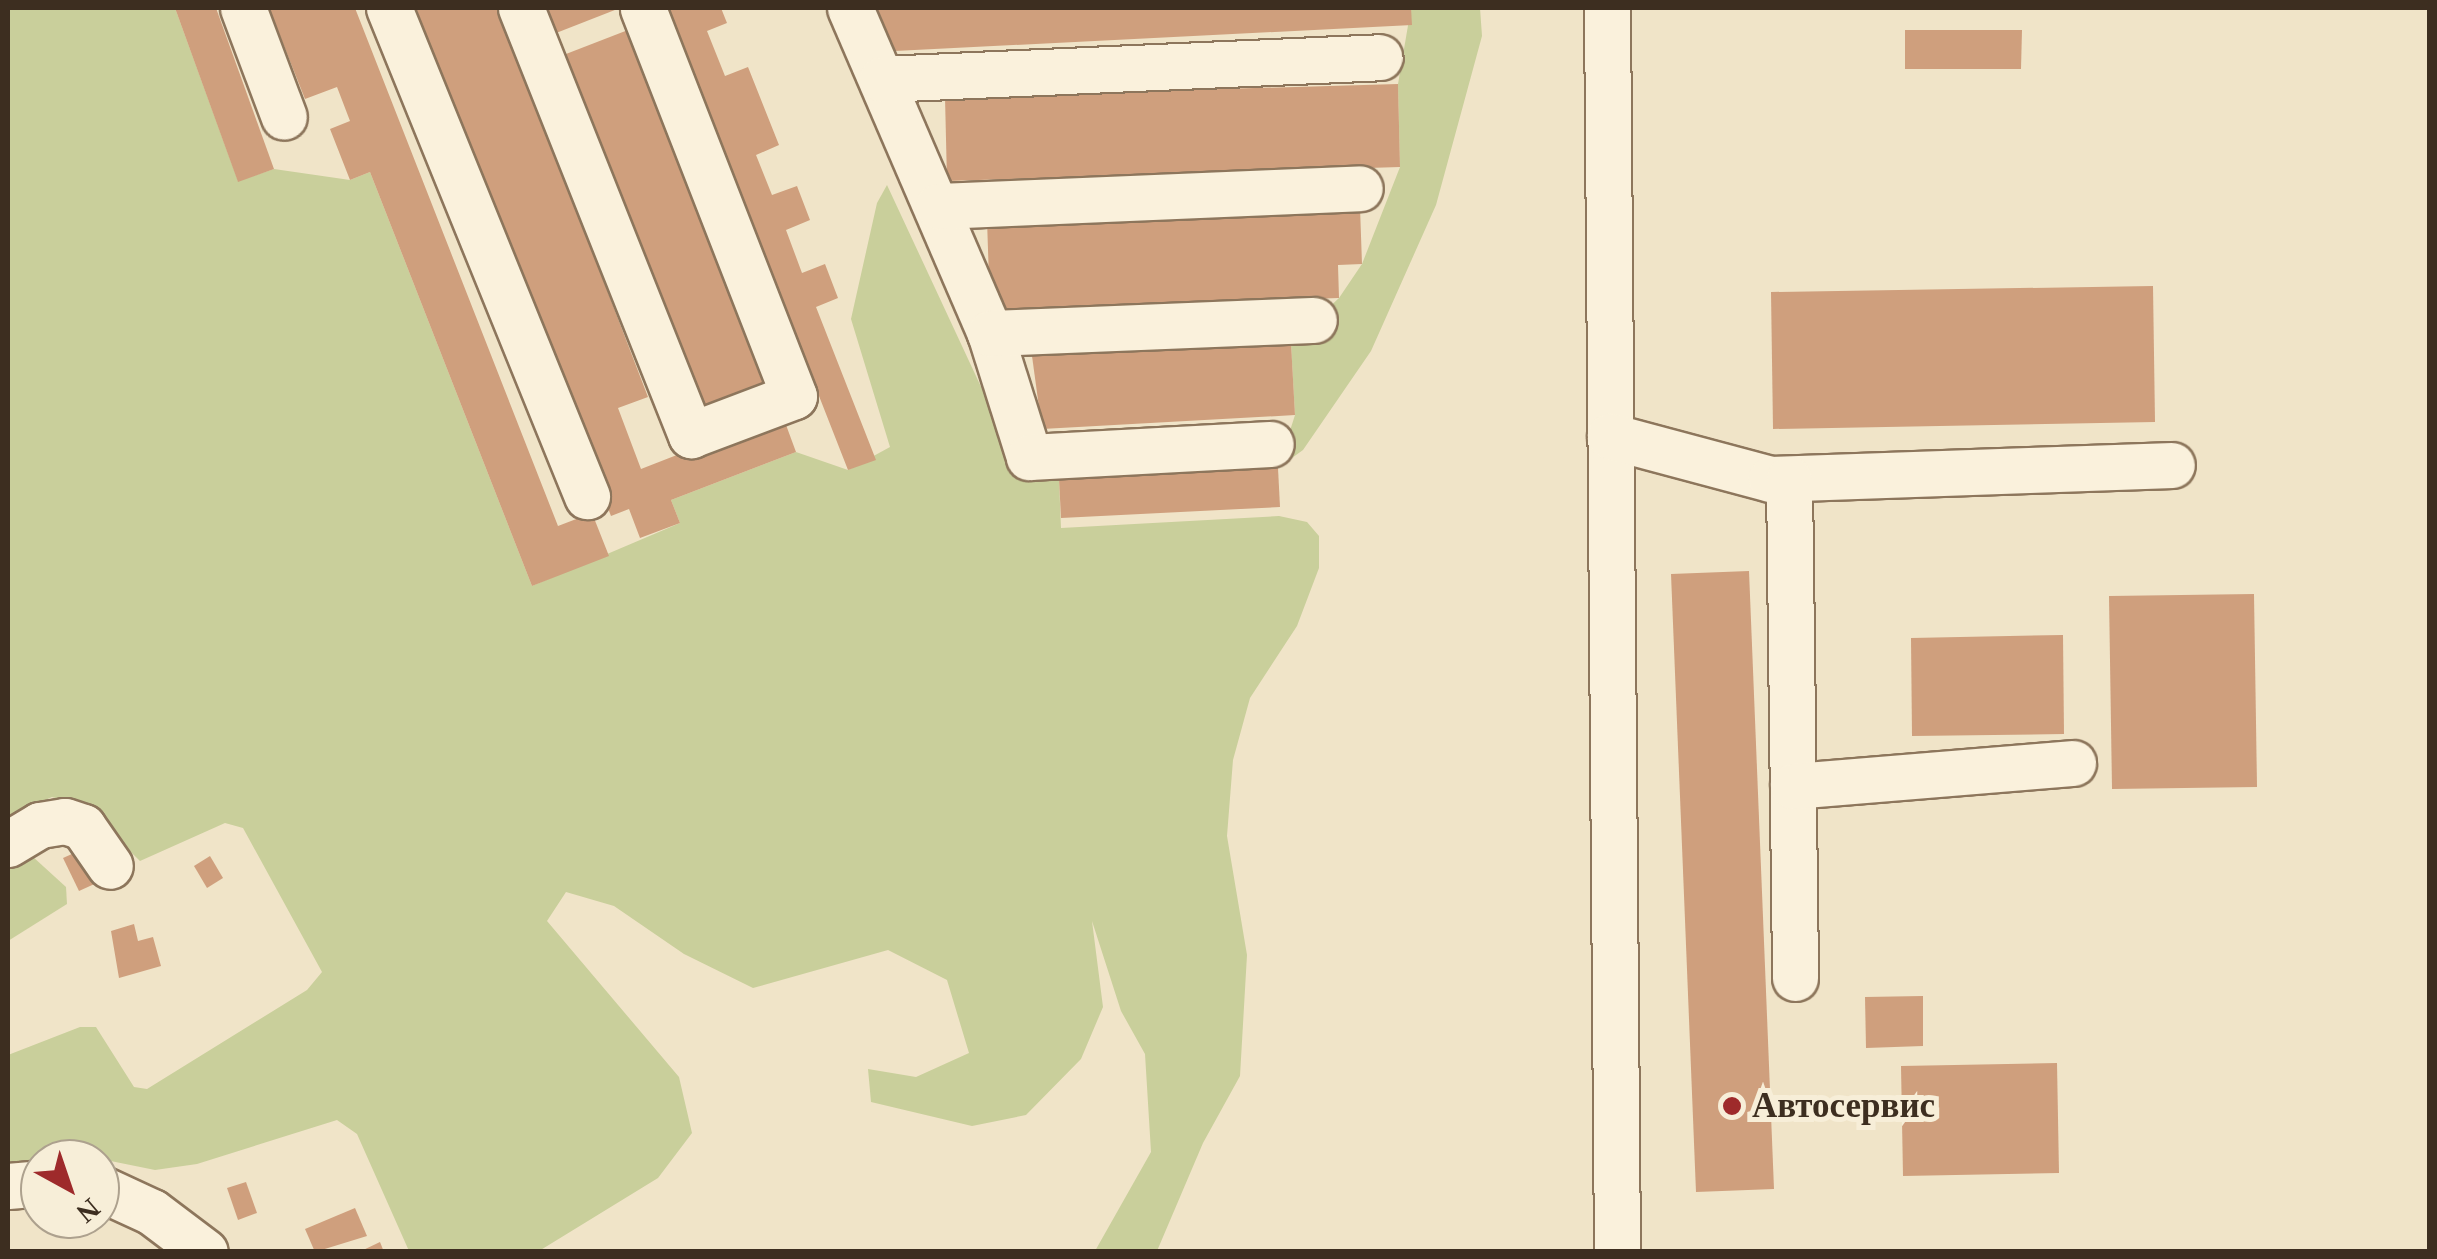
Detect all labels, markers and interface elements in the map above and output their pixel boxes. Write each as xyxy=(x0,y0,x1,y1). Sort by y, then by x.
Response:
place label: Автосервис xyxy=(1752,1085,1935,1127)
marker: Автосервис xyxy=(1721,1095,1743,1117)
north arrow xyxy=(20,1139,120,1239)
text: N xyxy=(71,1192,106,1229)

